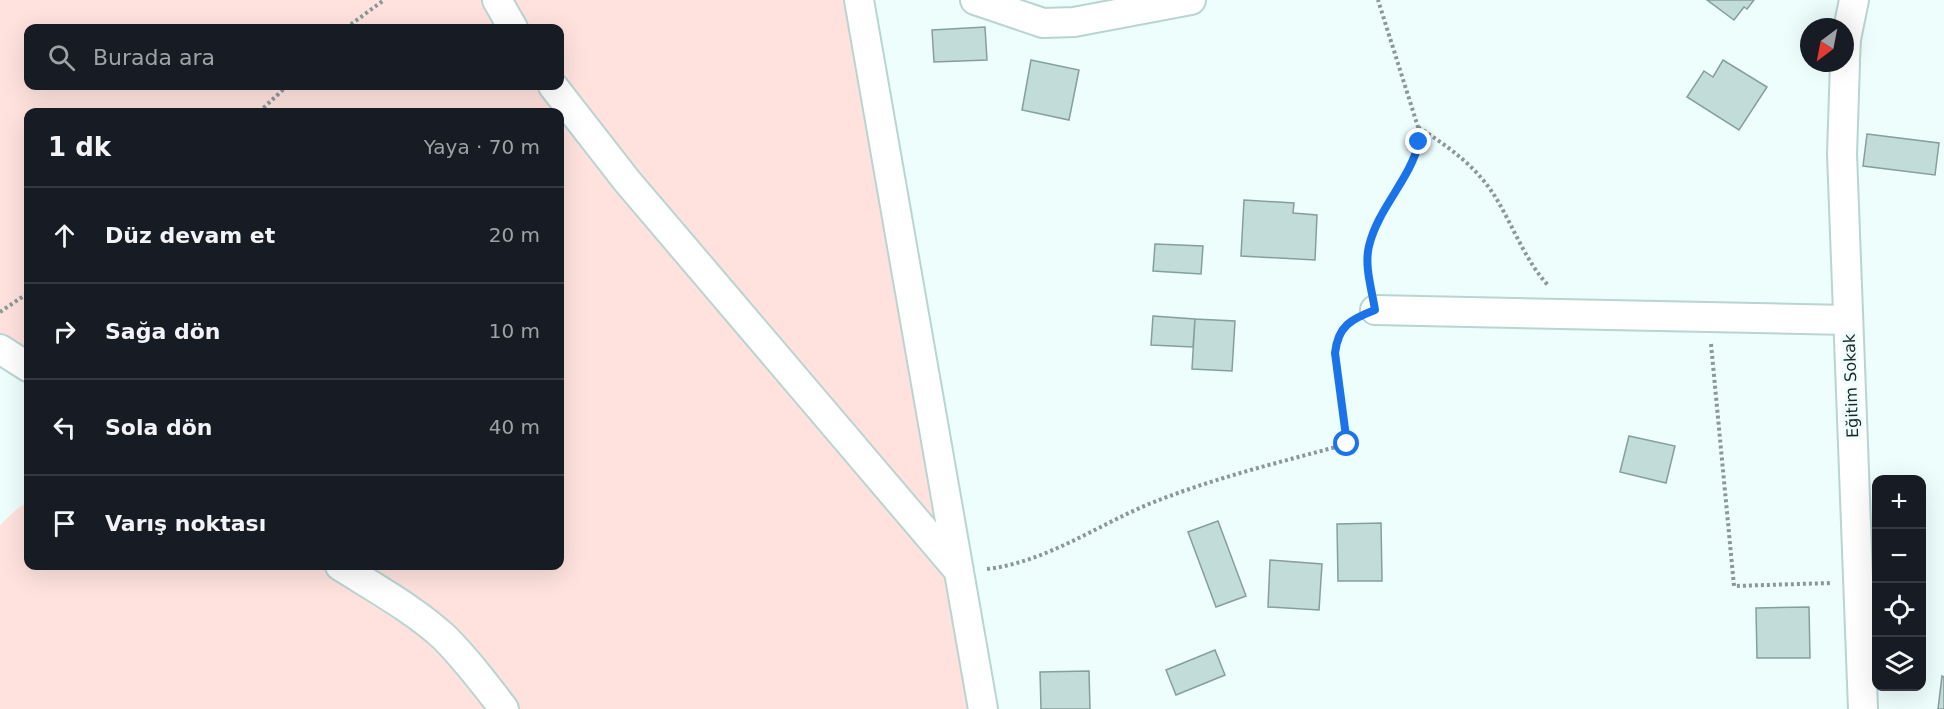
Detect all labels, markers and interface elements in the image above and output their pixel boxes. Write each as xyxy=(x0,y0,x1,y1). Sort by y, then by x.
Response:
north arrow xyxy=(1800,18,1854,72)
search box xyxy=(24,24,564,90)
icon: search xyxy=(45,41,78,74)
text: Burada ara xyxy=(93,45,215,70)
route end xyxy=(1405,128,1431,154)
text: 1 dk xyxy=(48,132,111,162)
text: Yaya · 70 m xyxy=(424,135,540,159)
icon: ahead xyxy=(48,219,81,252)
text: Düz devam et xyxy=(105,223,275,248)
text: 20 m xyxy=(489,223,540,247)
icon: right xyxy=(48,315,81,348)
text: Sağa dön xyxy=(105,319,220,344)
text: 10 m xyxy=(489,319,540,343)
street label: Eğitim Sokak xyxy=(1840,333,1862,438)
icon: left xyxy=(48,411,81,444)
text: Sola dön xyxy=(105,415,213,440)
text: 40 m xyxy=(489,415,540,439)
route start xyxy=(1333,430,1359,456)
map controls xyxy=(1872,475,1926,691)
button: + xyxy=(1872,475,1926,529)
icon: arrive xyxy=(48,507,81,540)
text: Varış noktası xyxy=(105,511,266,536)
button: − xyxy=(1872,529,1926,583)
button: locate xyxy=(1872,583,1926,637)
button: layers xyxy=(1872,637,1926,691)

